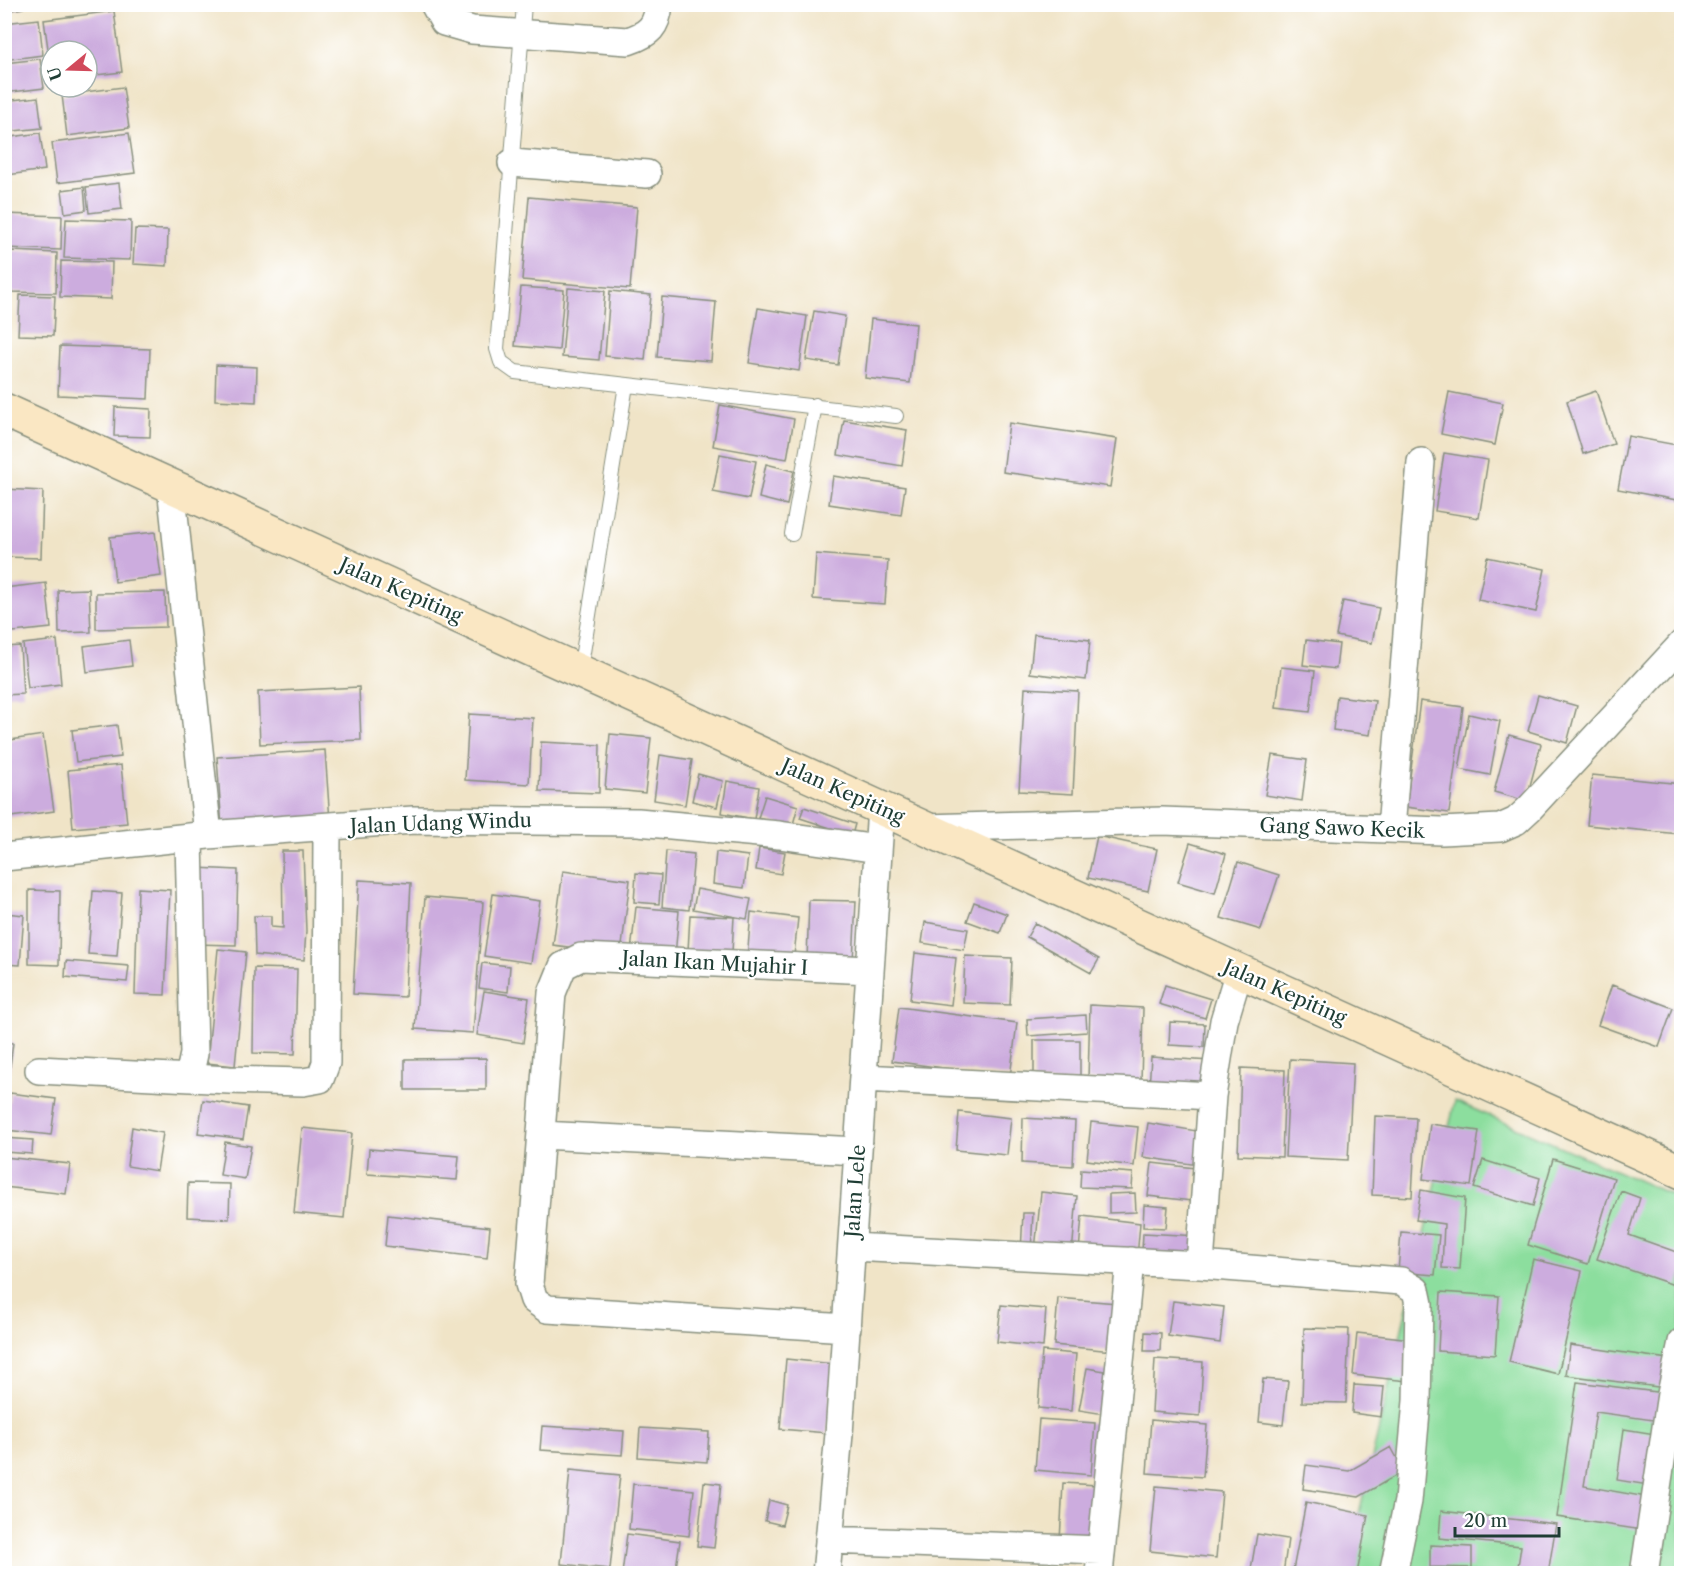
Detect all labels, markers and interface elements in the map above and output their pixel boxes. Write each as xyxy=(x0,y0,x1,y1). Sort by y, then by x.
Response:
north arrow xyxy=(39,39,99,99)
text: U xyxy=(43,64,66,83)
street label: Jalan Kepiting xyxy=(333,551,467,628)
street label: Jalan Kepiting xyxy=(775,752,909,829)
street label: Jalan Udang Windu xyxy=(347,808,532,838)
street label: Gang Sawo Kecik xyxy=(1259,813,1426,843)
street label: Jalan Ikan Mujahir I xyxy=(618,946,809,980)
street label: Jalan Kepiting xyxy=(1217,953,1351,1030)
street label: Jalan Lele xyxy=(840,1144,870,1241)
scale bar xyxy=(1455,1500,1558,1538)
text: 20 m xyxy=(1464,1510,1508,1532)

